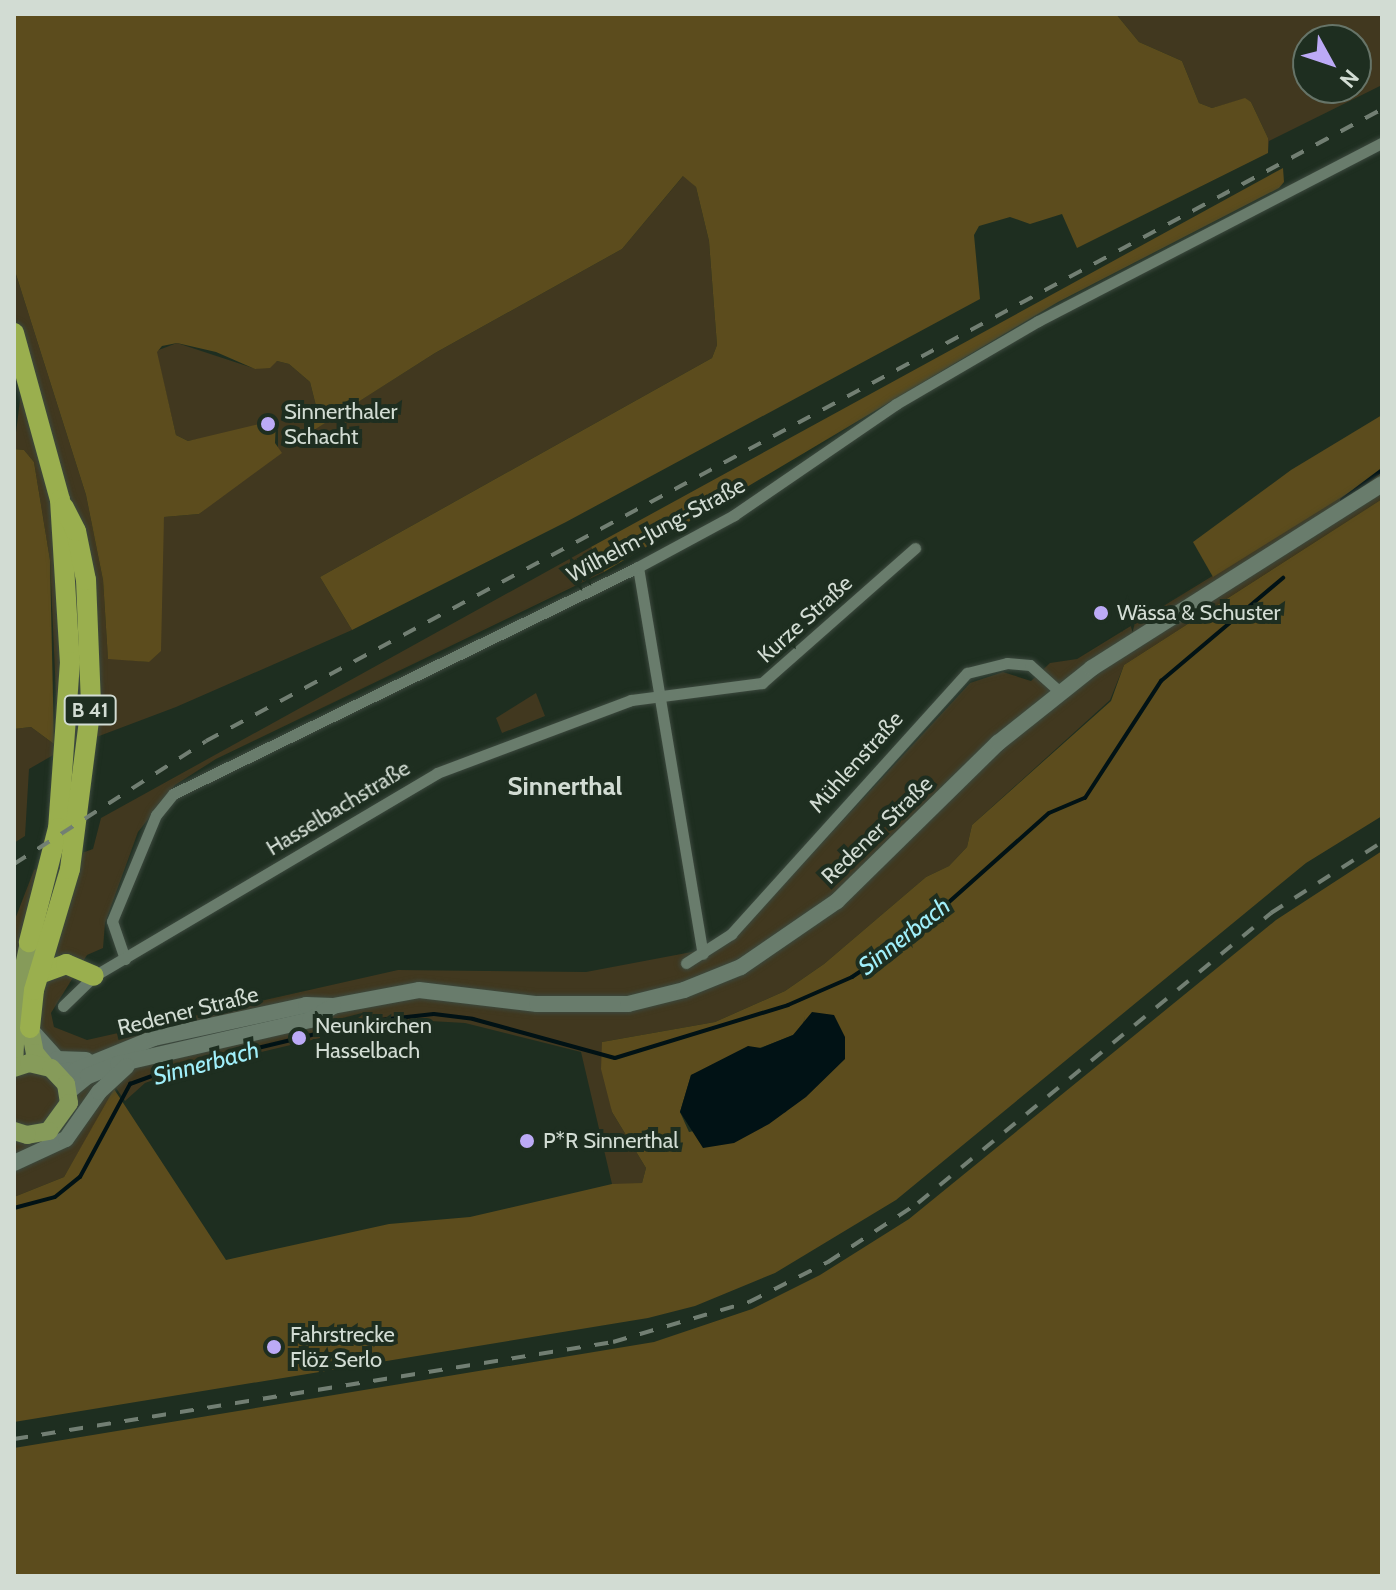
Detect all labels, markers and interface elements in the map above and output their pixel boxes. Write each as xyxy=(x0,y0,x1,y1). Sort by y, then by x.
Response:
north arrow xyxy=(1292,24,1372,104)
text: N xyxy=(1334,64,1365,93)
place label: Sinnerthaler Schacht xyxy=(284,398,397,450)
marker: Sinnerthaler Schacht xyxy=(259,415,277,433)
street label: Wilhelm-Jung-Straße xyxy=(562,472,750,588)
street label: Kurze Straße xyxy=(752,570,858,668)
place label: Wässa & Schuster xyxy=(1117,600,1281,626)
marker: Wässa & Schuster xyxy=(1092,604,1110,622)
road number: B 41 xyxy=(62,694,118,726)
street label: Mühlenstraße xyxy=(804,706,908,818)
street label: Hasselbachstraße xyxy=(261,755,415,861)
street label: Redener Straße xyxy=(816,770,938,890)
district label: Sinnerthal xyxy=(508,771,622,803)
water label: Sinnerbach xyxy=(852,891,956,981)
street label: Redener Straße xyxy=(115,981,261,1041)
place label: Neunkirchen Hasselbach xyxy=(315,1012,432,1064)
marker: Neunkirchen Hasselbach xyxy=(290,1029,308,1047)
water label: Sinnerbach xyxy=(150,1035,262,1091)
place label: P*R Sinnerthal xyxy=(543,1128,678,1154)
marker: P*R Sinnerthal xyxy=(518,1132,536,1150)
place label: Fahrstrecke Flöz Serlo xyxy=(290,1321,395,1372)
marker: Fahrstrecke Flöz Serlo xyxy=(265,1338,283,1356)

